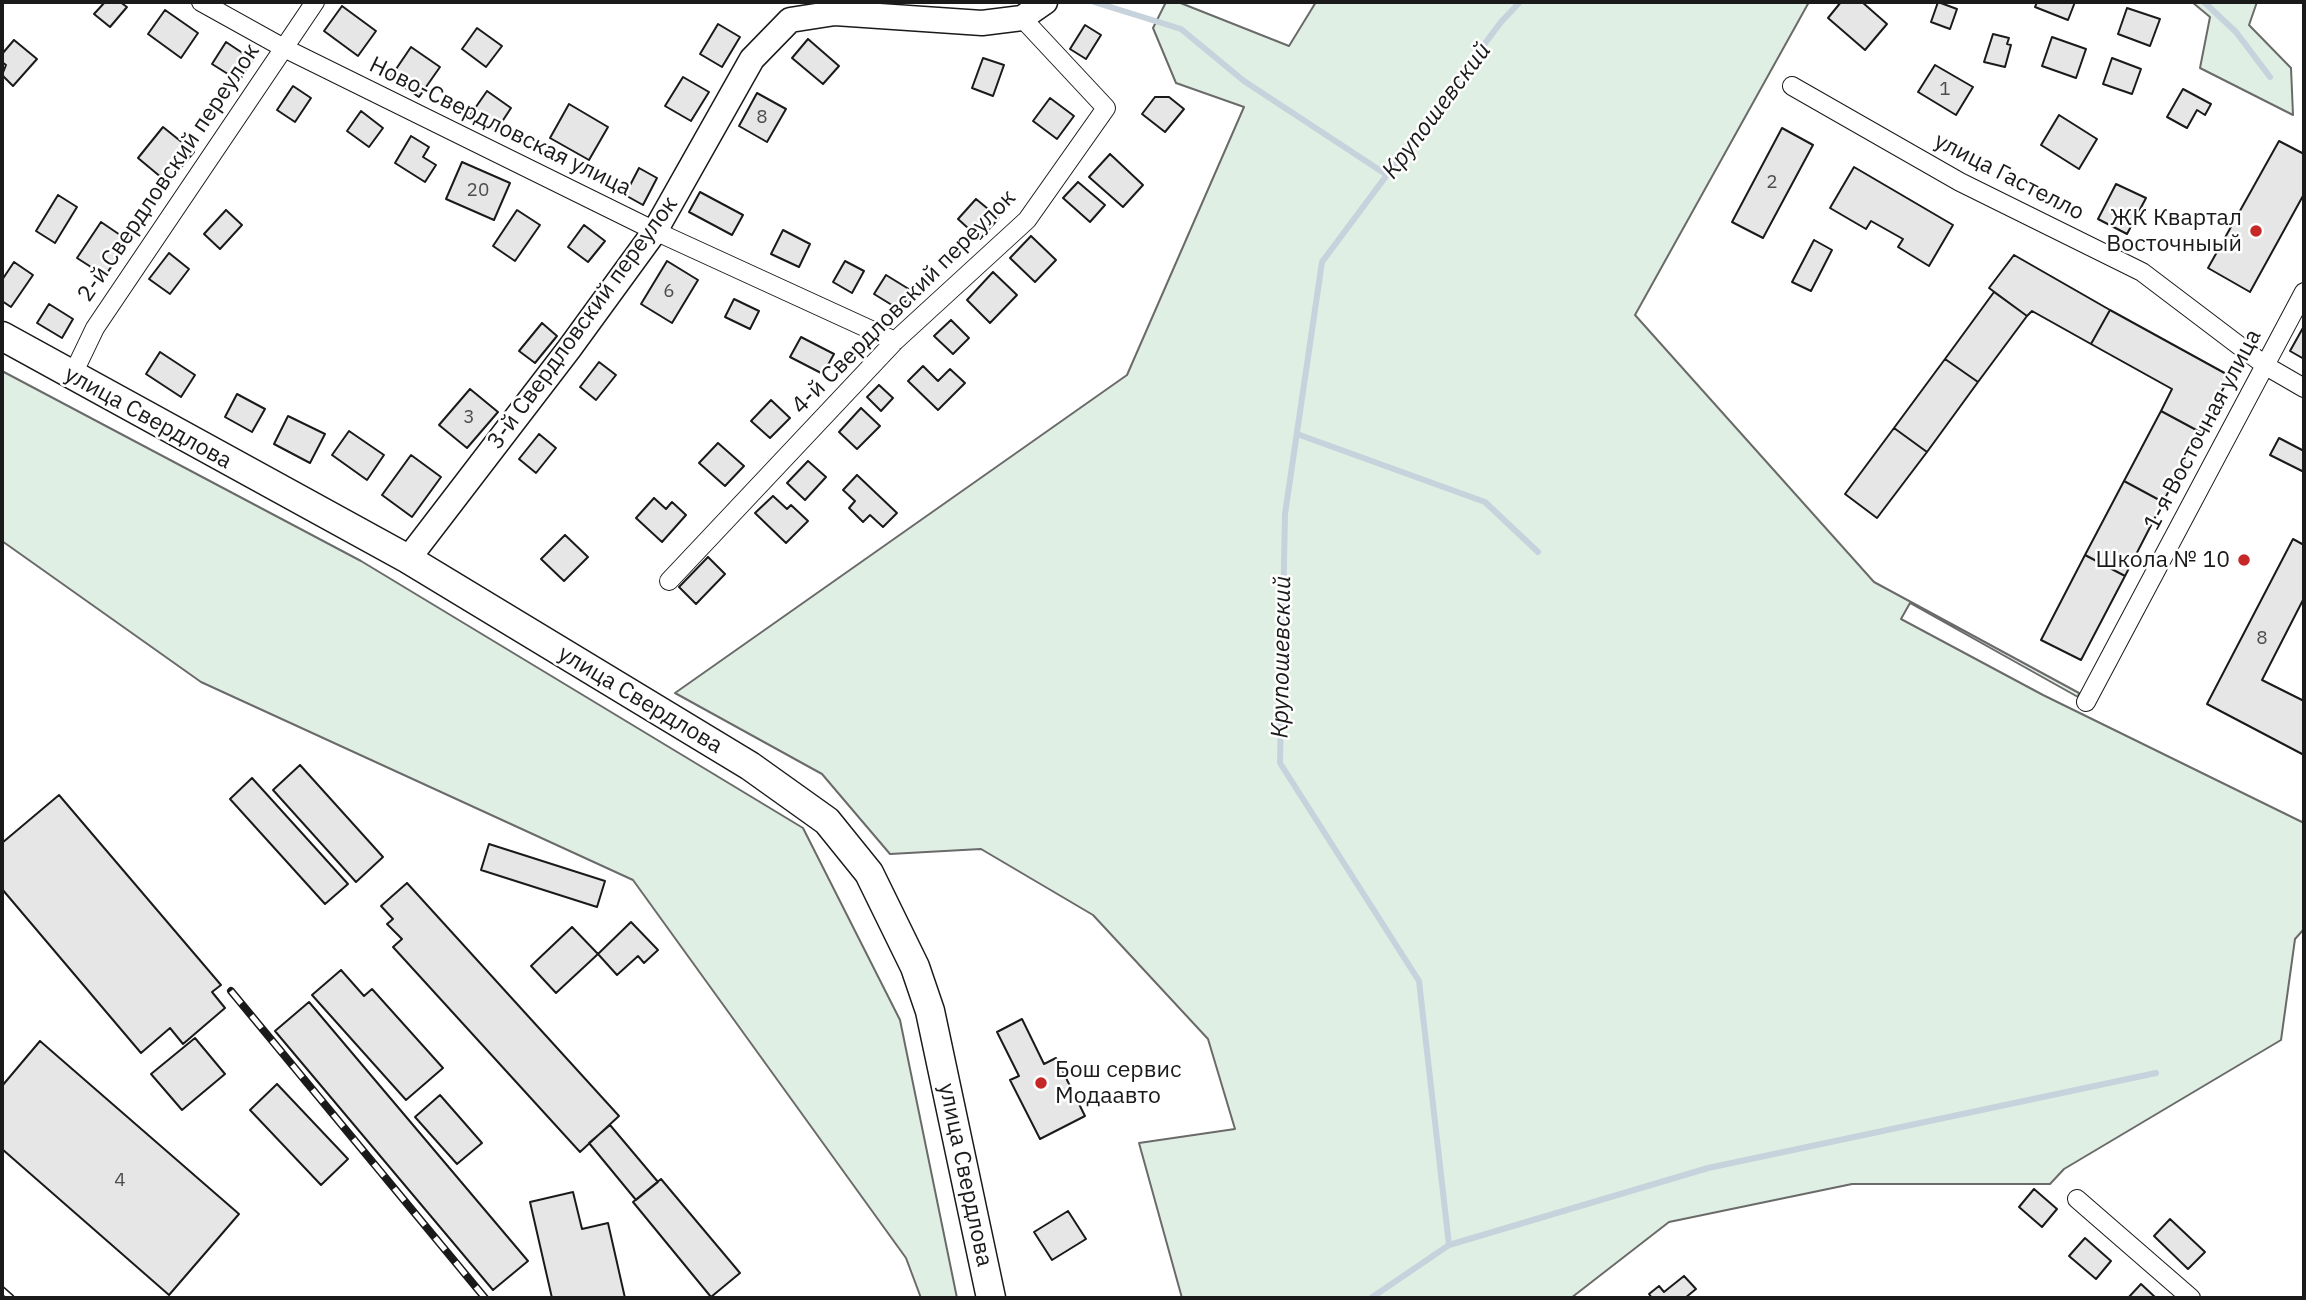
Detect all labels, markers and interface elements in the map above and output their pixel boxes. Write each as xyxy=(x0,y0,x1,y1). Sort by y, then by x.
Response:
water label: Крупошевский xyxy=(1376,37,1498,185)
street label: 2-й Свердловский переулок xyxy=(72,39,266,307)
street label: Ново-Свердловская улица xyxy=(365,51,635,203)
house number: 1 xyxy=(1939,79,1951,101)
house number: 8 xyxy=(756,107,768,129)
street label: улица Гастелло xyxy=(1929,127,2089,227)
house number: 2 xyxy=(1766,172,1778,194)
house number: 20 xyxy=(467,180,489,202)
street label: 4-й Свердловский переулок xyxy=(786,184,1022,420)
street label: 3-й Свердловский переулок xyxy=(482,191,684,455)
place label: ЖК Квартал Восточныый xyxy=(2106,204,2242,258)
marker: ЖК Квартал Восточныый xyxy=(2248,223,2264,239)
house number: 6 xyxy=(663,281,675,303)
street label: 1-я Восточная улица xyxy=(2138,325,2268,535)
street label: улица Свердлова xyxy=(60,361,236,475)
house number: 3 xyxy=(463,407,475,429)
place label: Школа № 10 xyxy=(2096,546,2230,574)
marker: Школа № 10 xyxy=(2236,552,2252,568)
water label: Крупошевский xyxy=(1266,575,1298,739)
house number: 8 xyxy=(2256,628,2268,650)
street label: улица Свердлова xyxy=(553,640,727,760)
place label: Бош сервис Модаавто xyxy=(1055,1056,1182,1110)
marker: Бош сервис Модаавто xyxy=(1033,1075,1049,1091)
street label: улица Свердлова xyxy=(932,1081,998,1269)
house number: 4 xyxy=(114,1170,126,1192)

